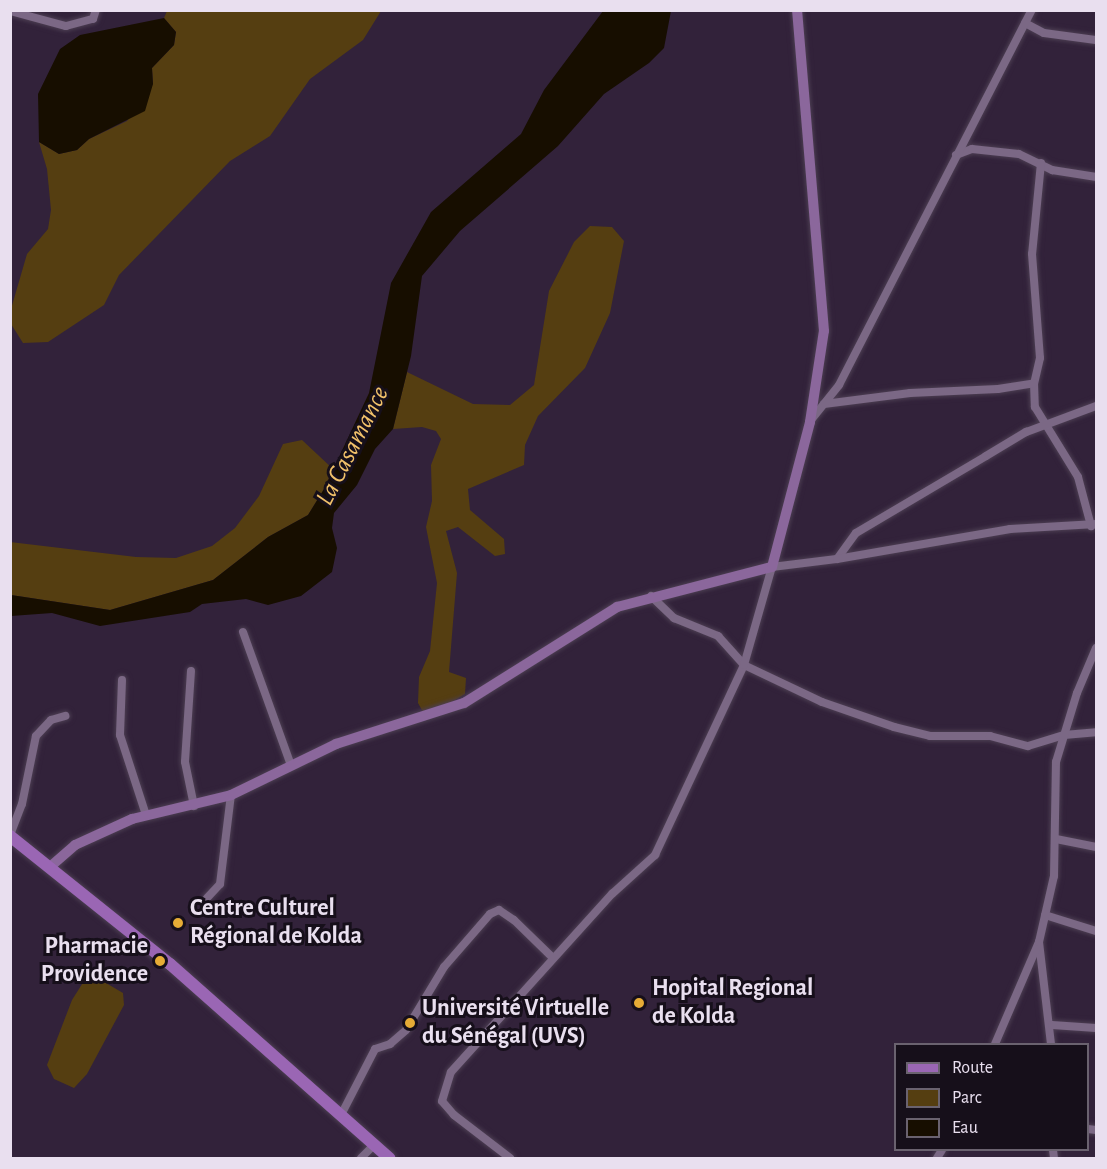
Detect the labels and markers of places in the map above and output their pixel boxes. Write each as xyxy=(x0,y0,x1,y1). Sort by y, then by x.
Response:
place label: Centre Culturel Régional de Kolda xyxy=(190,895,362,951)
marker: Centre Culturel Régional de Kolda xyxy=(171,916,185,930)
place label: Pharmacie Providence xyxy=(41,933,148,989)
marker: Pharmacie Providence xyxy=(153,954,167,968)
place label: Hopital Regional de Kolda xyxy=(652,975,813,1031)
marker: Hopital Regional de Kolda xyxy=(630,994,648,1012)
place label: Université Virtuelle du Sénégal (UVS) xyxy=(422,995,609,1051)
marker: Université Virtuelle du Sénégal (UVS) xyxy=(403,1016,417,1030)

